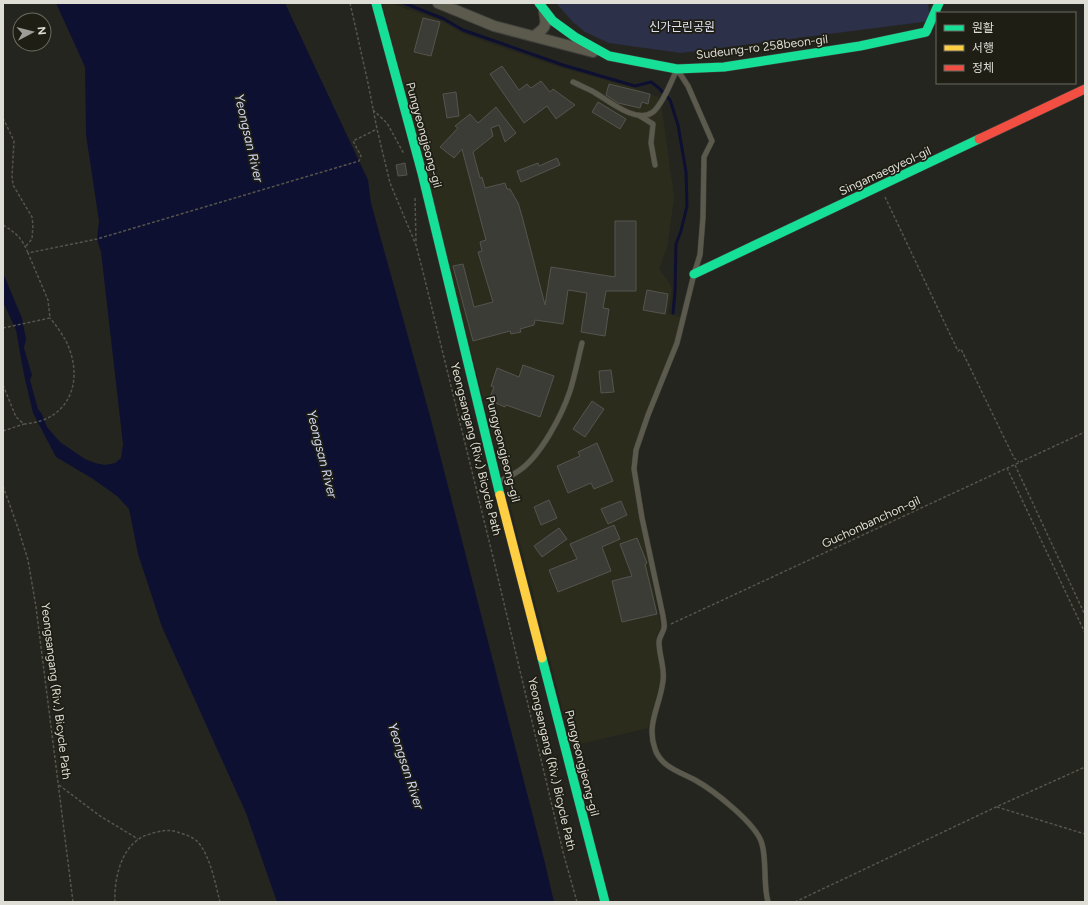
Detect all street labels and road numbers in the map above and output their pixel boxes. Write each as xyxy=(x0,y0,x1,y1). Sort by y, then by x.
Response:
street label: Sudeung-ro 258beon-gil xyxy=(695,32,829,62)
street label: Pungyeongjeong-gil xyxy=(403,81,445,189)
street label: Singamaegyeol-gil xyxy=(837,144,933,198)
street label: Yeongsangang (Riv.) Bicycle Path xyxy=(448,361,504,537)
street label: Pungyeongjeong-gil xyxy=(483,395,523,503)
street label: Guchonbanchon-gil xyxy=(820,493,922,551)
street label: Yeongsangang (Riv.) Bicycle Path xyxy=(38,602,74,780)
street label: Yeongsangang (Riv.) Bicycle Path xyxy=(525,676,579,853)
street label: Pungyeongjeong-gil xyxy=(562,709,602,817)

